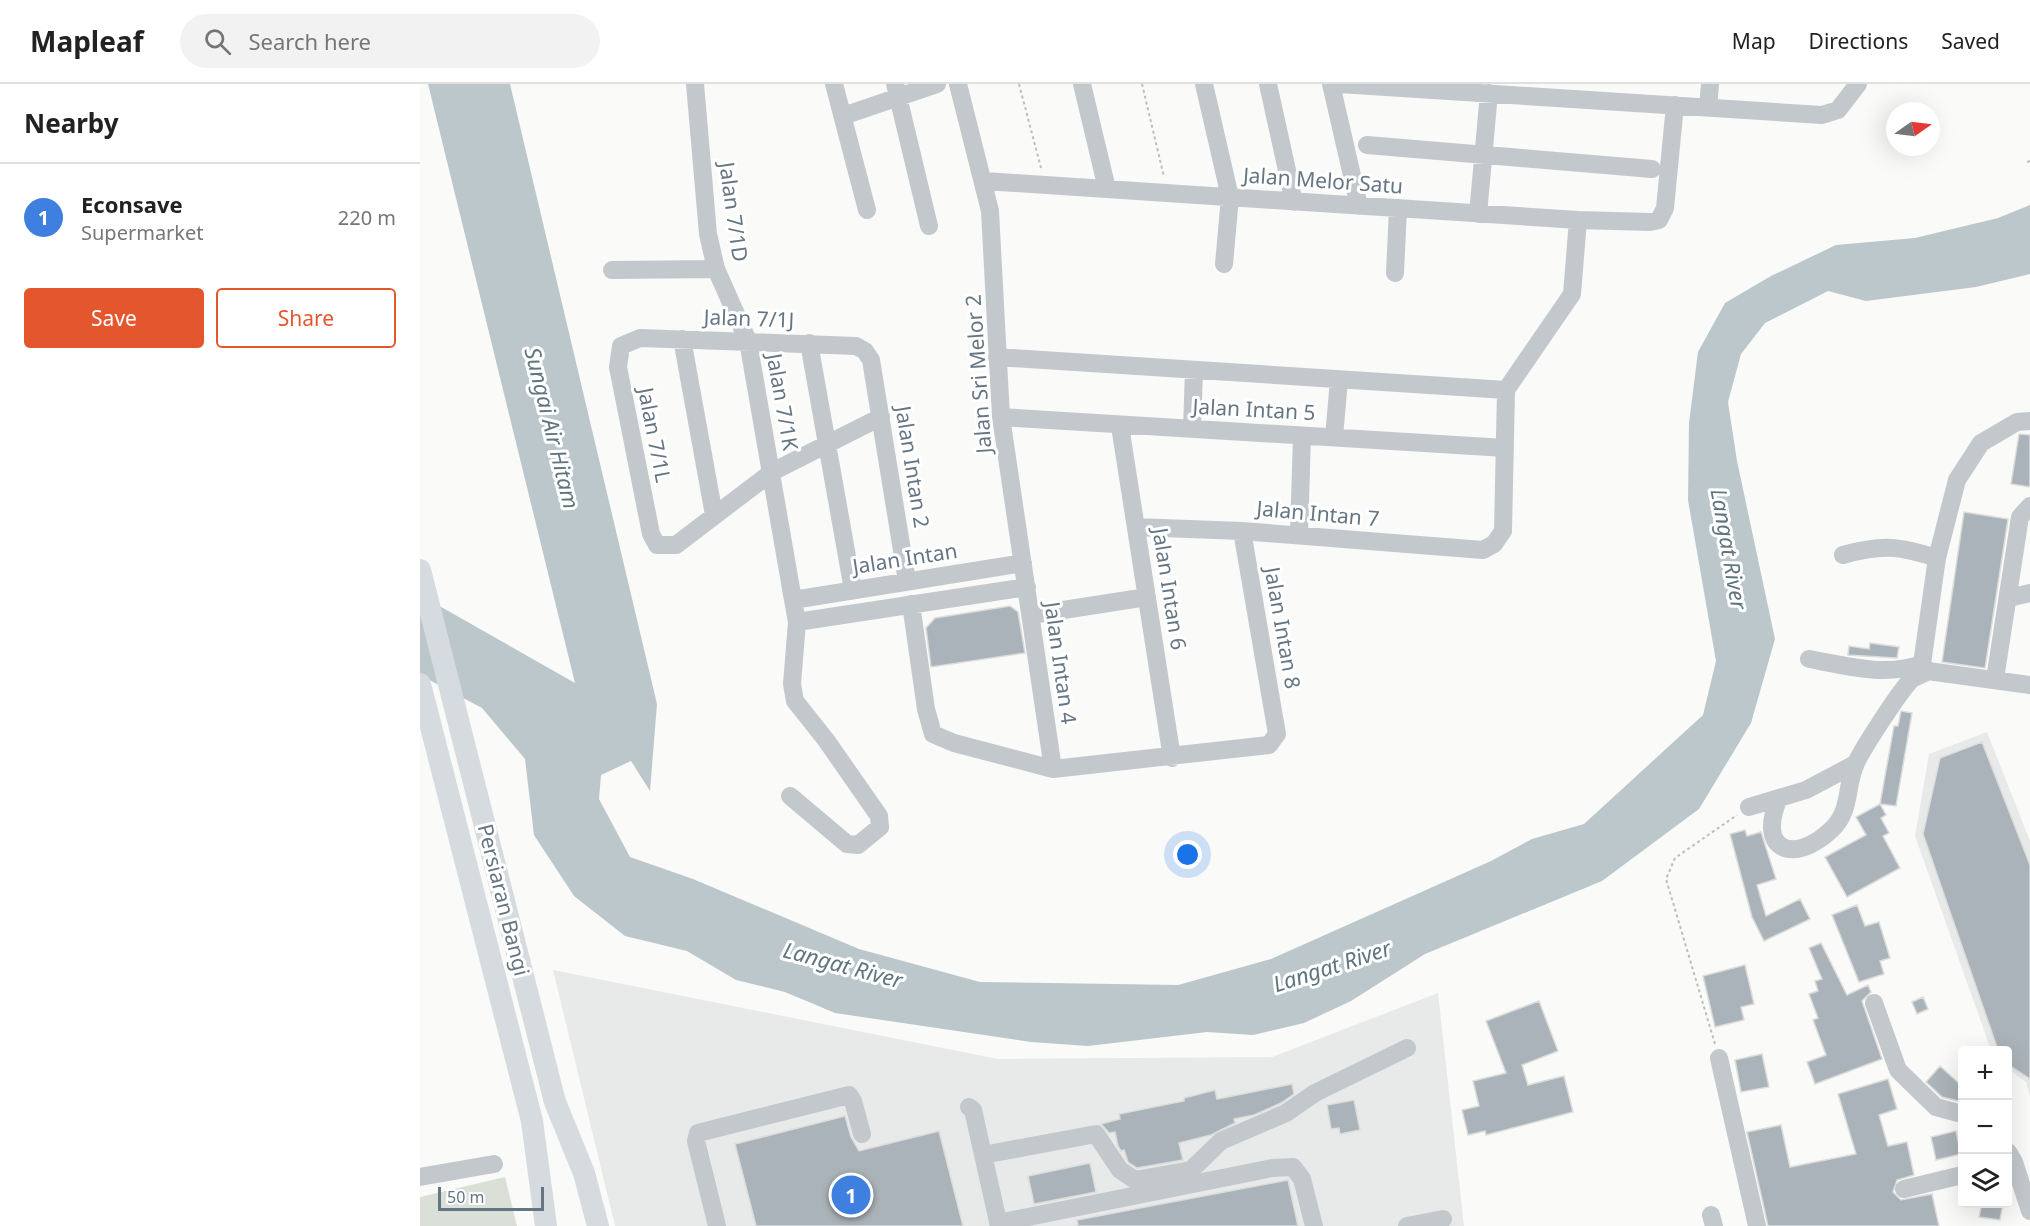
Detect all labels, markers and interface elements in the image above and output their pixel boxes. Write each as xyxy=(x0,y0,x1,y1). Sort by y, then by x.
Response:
search box xyxy=(180,14,600,68)
text: Mapleaf xyxy=(30,22,144,60)
icon: search xyxy=(201,25,234,58)
text: Search here xyxy=(249,26,371,56)
text: Map xyxy=(1732,27,1776,55)
text: Directions xyxy=(1809,27,1908,55)
text: Saved xyxy=(1941,27,2000,55)
north arrow xyxy=(1886,102,1940,156)
text: Nearby xyxy=(24,105,119,141)
street label: Jalan 7/1D xyxy=(713,158,755,263)
street label: Jalan Melor Satu xyxy=(1240,160,1404,200)
text: Econsave xyxy=(81,189,183,219)
text: 1 xyxy=(38,204,49,231)
text: 220 m xyxy=(338,204,396,231)
text: Supermarket xyxy=(81,219,204,246)
button: Save xyxy=(24,288,204,348)
button: Share xyxy=(216,288,396,348)
street label: Jalan Sri Melor 2 xyxy=(958,294,998,457)
street label: Jalan 7/1J xyxy=(701,302,795,334)
water label: Sungai Air Hitam xyxy=(518,344,588,512)
street label: Jalan 7/1K xyxy=(760,349,805,453)
street label: Jalan 7/1L xyxy=(632,383,678,485)
street label: Jalan Intan 5 xyxy=(1190,392,1316,426)
street label: Jalan Intan 2 xyxy=(889,402,936,530)
water label: Langat River xyxy=(1705,486,1756,613)
street label: Jalan Intan 7 xyxy=(1254,494,1381,532)
street label: Jalan Intan 6 xyxy=(1146,524,1193,652)
street label: Jalan Intan xyxy=(849,536,959,580)
street label: Jalan Intan 8 xyxy=(1258,563,1307,691)
street label: Jalan Intan 4 xyxy=(1038,598,1083,726)
street label: Persiaran Bangi xyxy=(472,821,536,979)
your location xyxy=(1173,840,1202,869)
water label: Langat River xyxy=(1269,932,1396,998)
water label: Langat River xyxy=(780,934,907,995)
map controls xyxy=(1958,1046,2012,1208)
button: + xyxy=(1958,1046,2012,1100)
button: − xyxy=(1958,1100,2012,1154)
button: layers xyxy=(1958,1154,2012,1208)
pin: 1 xyxy=(832,1172,870,1218)
scale bar xyxy=(438,1184,544,1212)
text: 50 m xyxy=(447,1186,484,1208)

